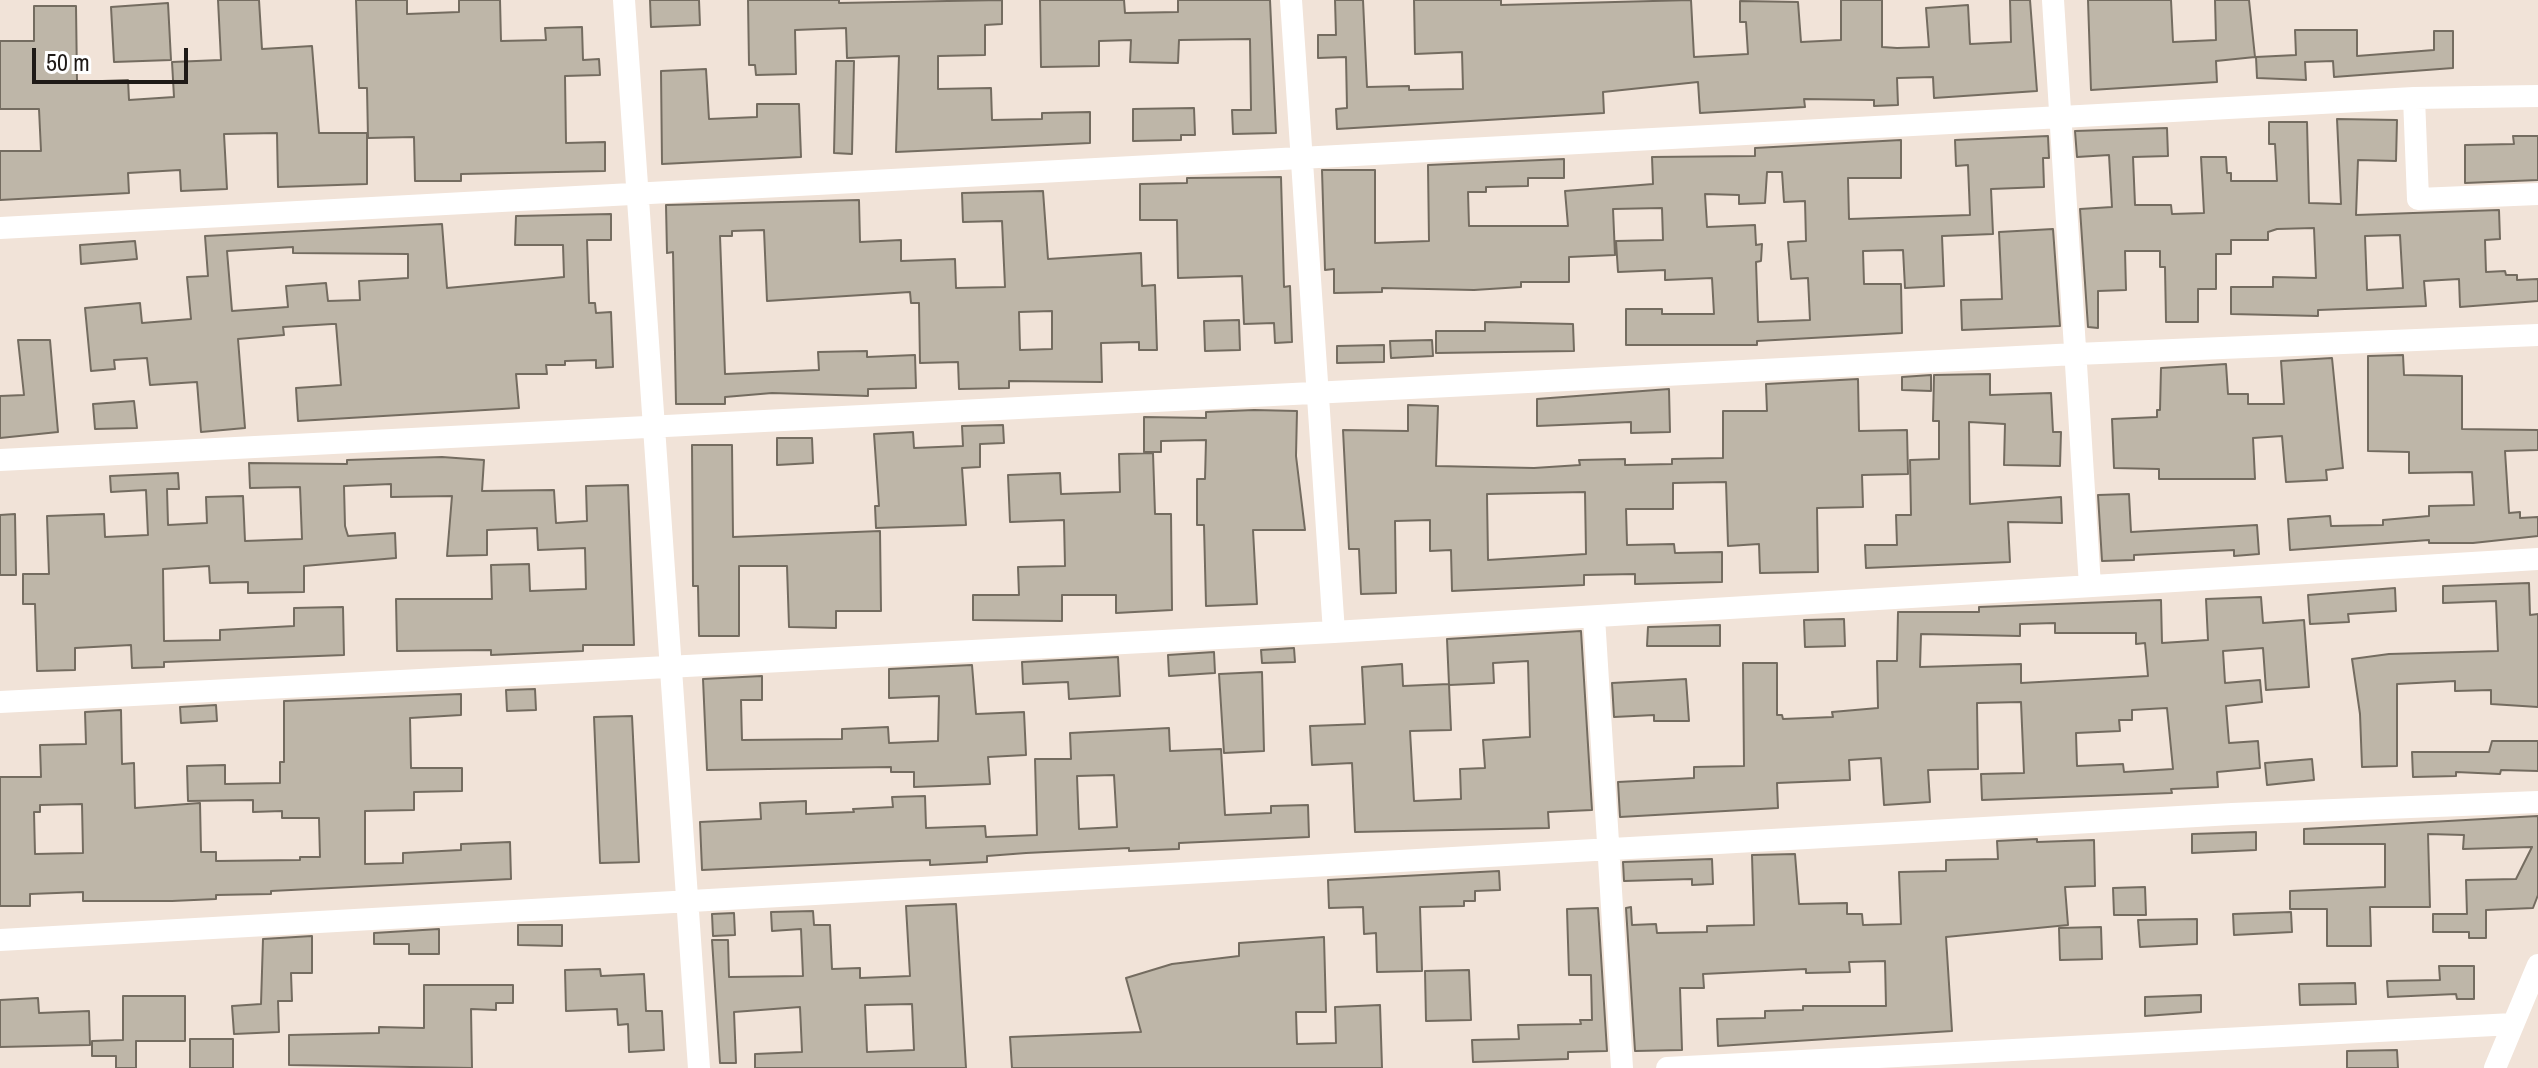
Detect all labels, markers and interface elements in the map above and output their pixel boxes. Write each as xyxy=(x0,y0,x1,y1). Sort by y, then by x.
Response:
scale bar xyxy=(36,32,192,82)
text: 50 m xyxy=(46,46,90,78)

